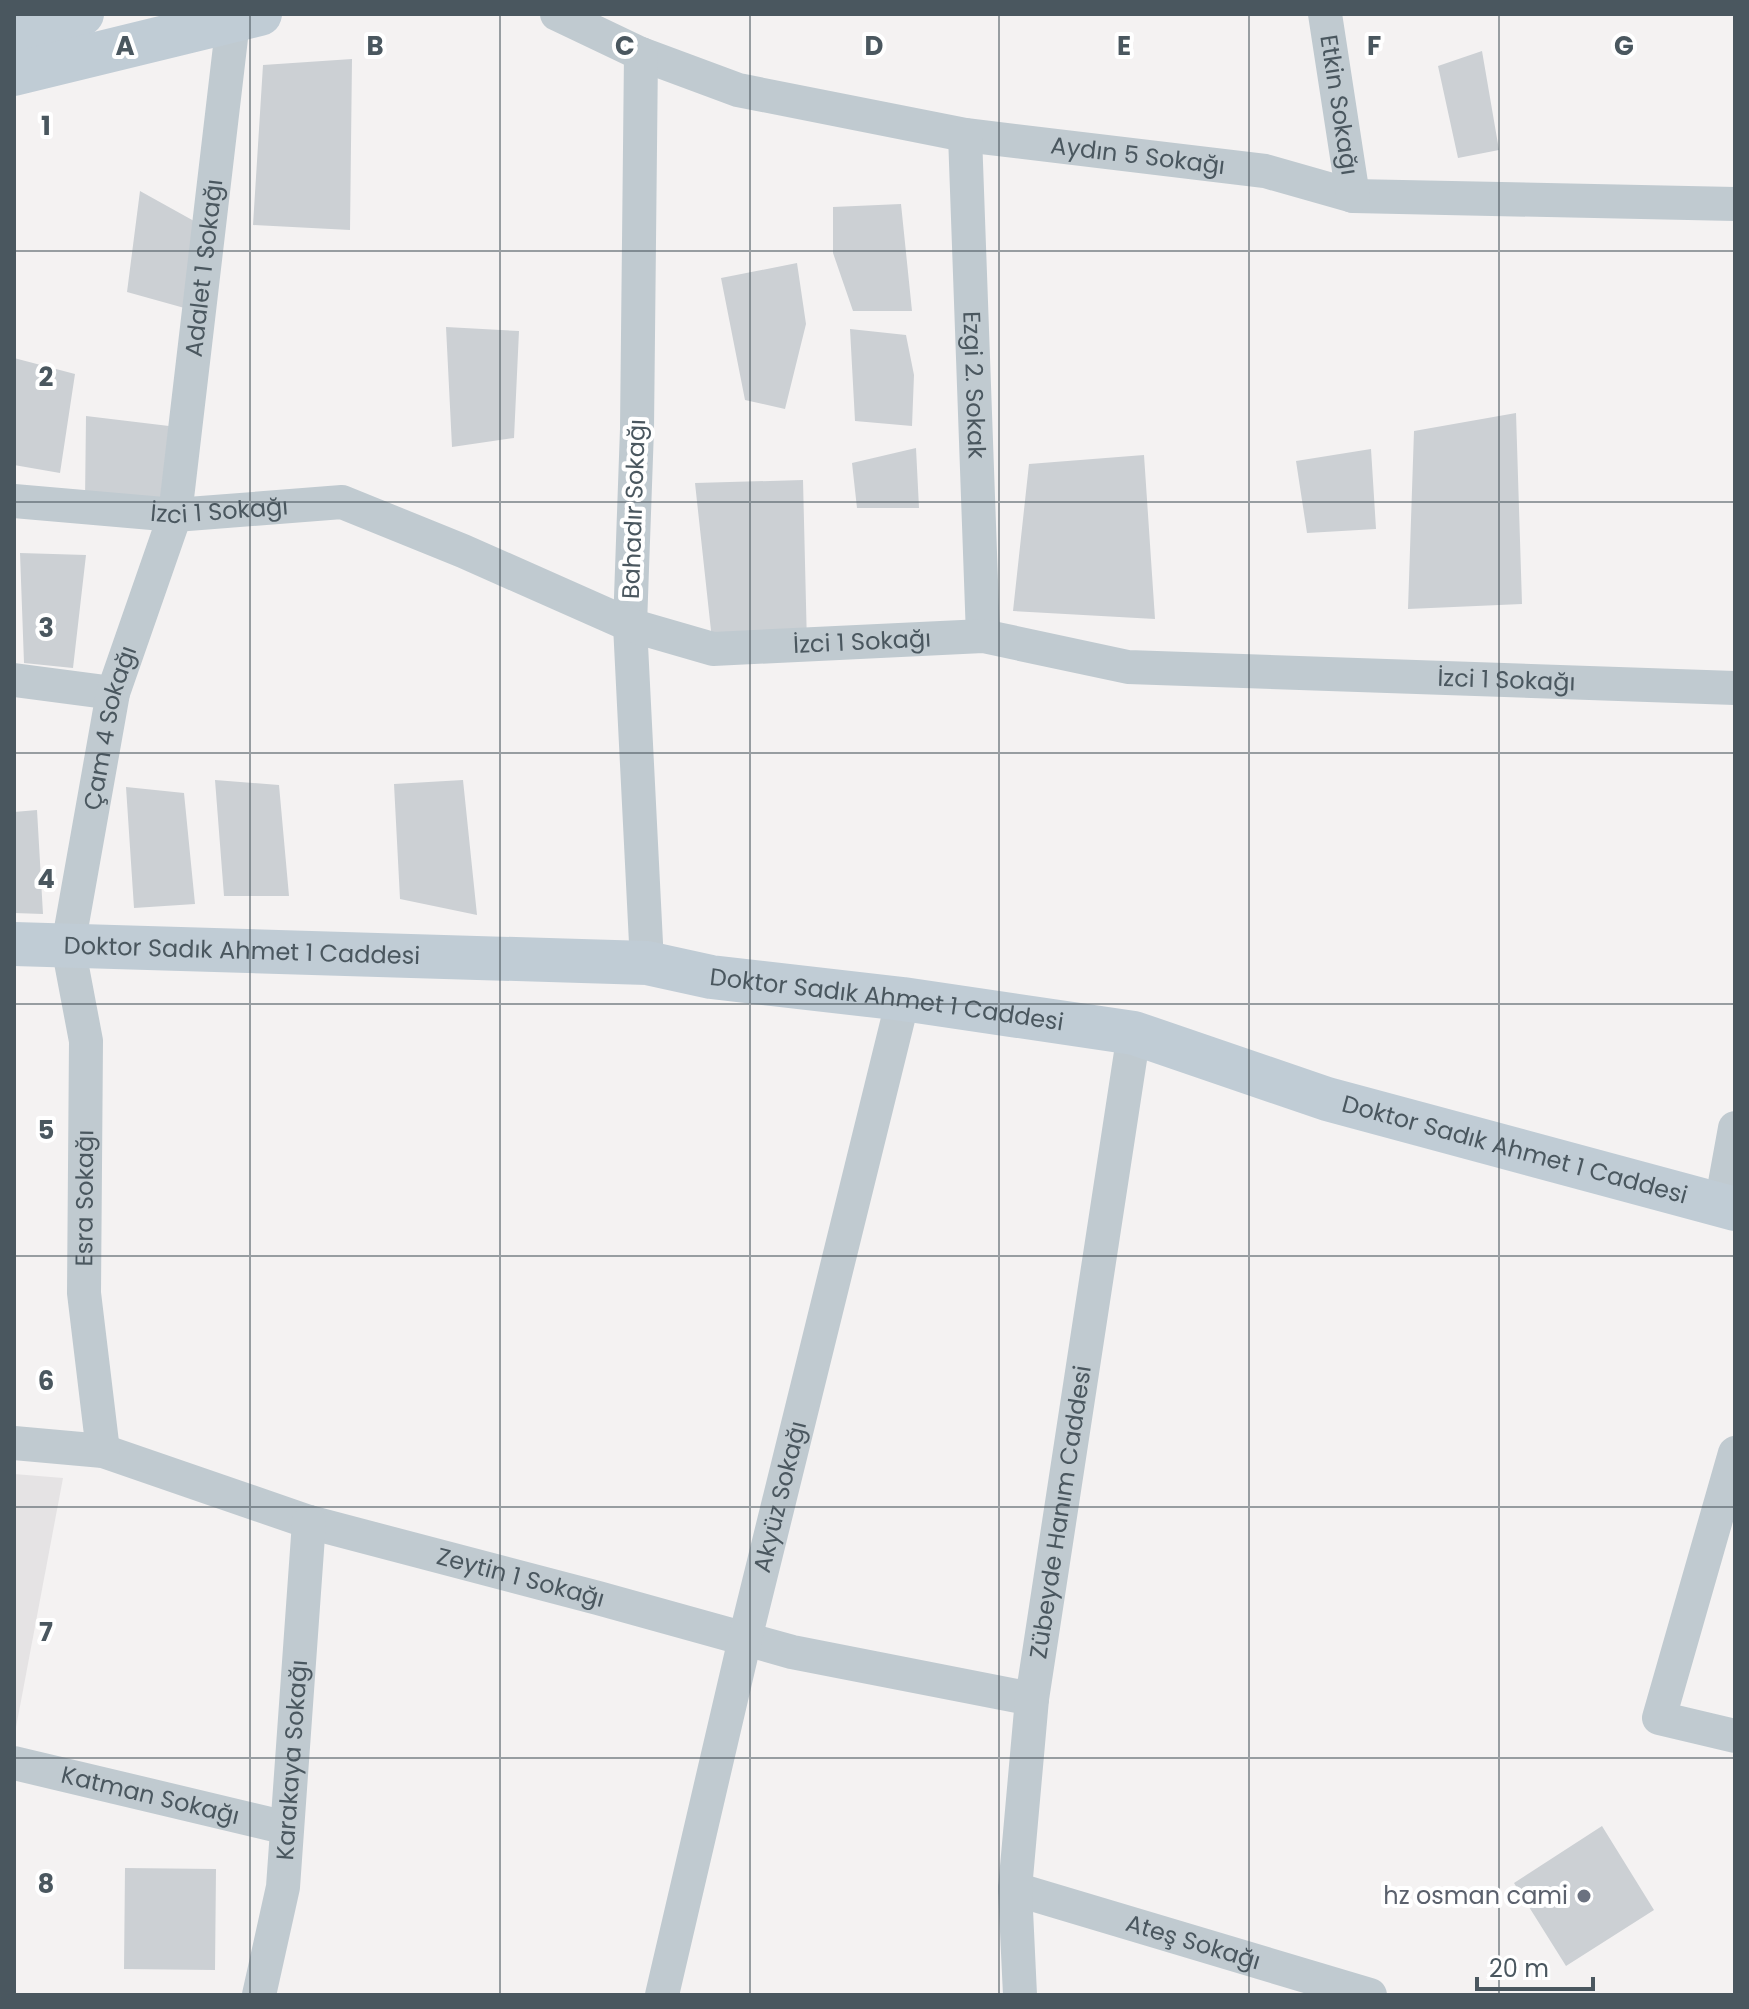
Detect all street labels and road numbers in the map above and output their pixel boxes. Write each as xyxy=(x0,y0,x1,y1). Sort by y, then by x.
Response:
street label: Etkin Sokağı xyxy=(1312,32,1367,177)
street label: Aydın 5 Sokağı xyxy=(1049,128,1227,182)
street label: Adalet 1 Sokağı xyxy=(177,177,230,359)
street label: Ezgi 2. Sokak xyxy=(955,311,994,460)
street label: Bahadır Sokağı xyxy=(614,418,653,600)
street label: İzci 1 Sokağı xyxy=(149,489,289,532)
street label: İzci 1 Sokağı xyxy=(792,622,932,661)
street label: Çam 4 Sokağı xyxy=(75,641,144,813)
street label: İzci 1 Sokağı xyxy=(1437,661,1576,698)
street label: Doktor Sadık Ahmet 1 Caddesi xyxy=(63,929,421,972)
street label: Doktor Sadık Ahmet 1 Caddesi xyxy=(708,960,1066,1038)
street label: Doktor Sadık Ahmet 1 Caddesi xyxy=(1339,1087,1691,1211)
street label: Esra Sokağı xyxy=(67,1130,101,1267)
street label: Zübeyde Hanım Caddesi xyxy=(1021,1363,1099,1661)
street label: Akyüz Sokağı xyxy=(745,1417,814,1576)
street label: Zeytin 1 Sokağı xyxy=(433,1539,608,1615)
street label: Karakaya Sokağı xyxy=(268,1659,315,1861)
street label: Katman Sokağı xyxy=(58,1758,243,1832)
street label: Ateş Sokağı xyxy=(1122,1906,1265,1977)

